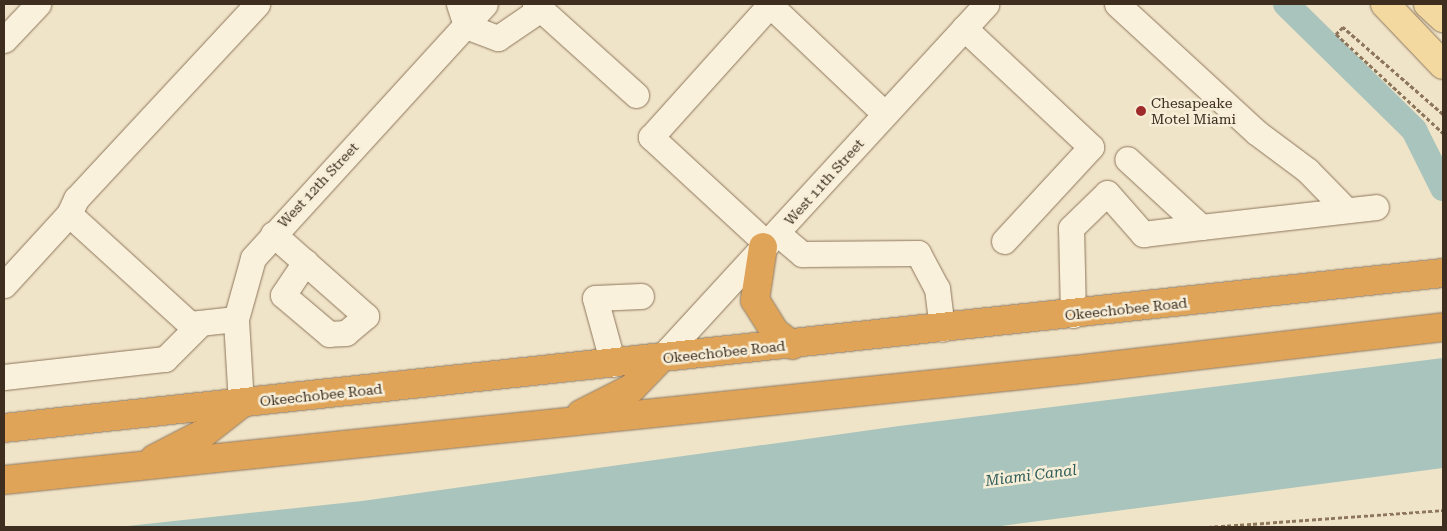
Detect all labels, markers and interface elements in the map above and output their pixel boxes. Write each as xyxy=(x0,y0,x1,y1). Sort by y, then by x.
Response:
place label: Chesapeake Motel Miami xyxy=(1151,95,1236,128)
marker: Chesapeake Motel Miami xyxy=(1135,105,1147,117)
street label: West 11th Street xyxy=(781,135,867,229)
street label: West 12th Street xyxy=(274,139,362,231)
street label: Okeechobee Road xyxy=(1064,294,1188,324)
street label: Okeechobee Road xyxy=(662,337,786,367)
street label: Okeechobee Road xyxy=(259,380,383,410)
water label: Miami Canal xyxy=(984,461,1078,491)

